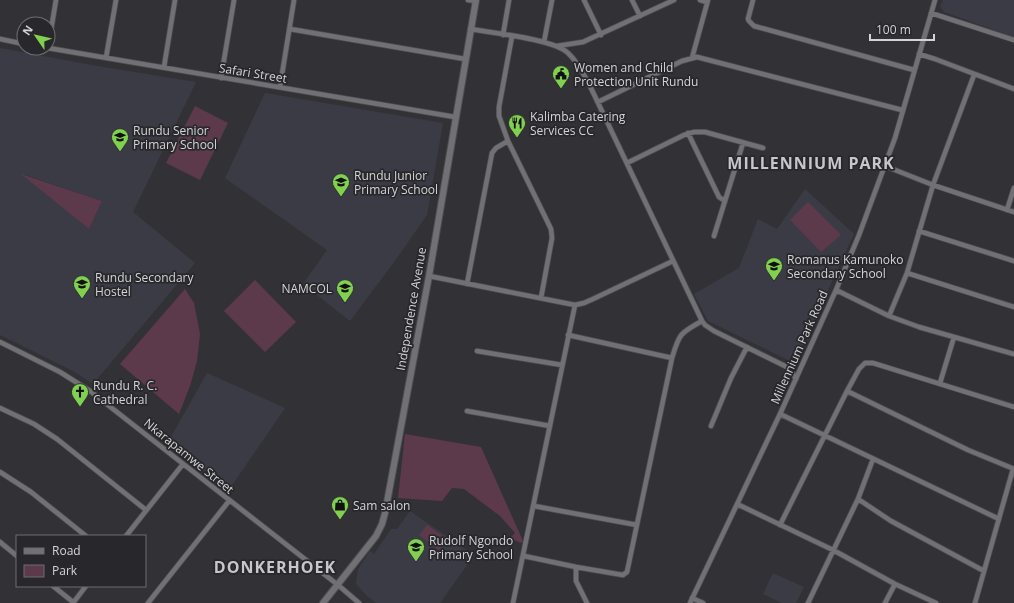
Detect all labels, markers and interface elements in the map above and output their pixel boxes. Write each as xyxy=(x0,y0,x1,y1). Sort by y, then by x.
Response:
north arrow xyxy=(16,16,56,56)
scale bar xyxy=(870,16,934,42)
text: 100 m xyxy=(876,21,911,38)
text: N xyxy=(19,22,36,38)
street label: Safari Street xyxy=(218,59,288,87)
place label: Women and Child Protection Unit Rundu xyxy=(574,59,698,90)
public building icon: Women and Child Protection Unit Rundu xyxy=(551,64,571,89)
place label: Kalimba Catering Services CC xyxy=(530,108,626,139)
restaurant icon: Kalimba Catering Services CC xyxy=(507,113,527,138)
place label: Rundu Senior Primary School xyxy=(133,122,217,153)
school or university icon: Rundu Senior Primary School xyxy=(110,127,130,152)
district label: MILLENNIUM PARK xyxy=(727,152,895,174)
place label: Rundu Junior Primary School xyxy=(354,167,438,198)
school or university icon: Rundu Junior Primary School xyxy=(331,172,351,197)
street label: Independence Avenue xyxy=(392,246,430,372)
place label: Romanus Kamunoko Secondary School xyxy=(787,251,904,282)
school or university icon: Romanus Kamunoko Secondary School xyxy=(764,256,784,281)
place label: Rundu Secondary Hostel xyxy=(95,269,195,300)
school or university icon: Rundu Secondary Hostel xyxy=(72,274,92,299)
school or university icon: NAMCOL xyxy=(335,278,355,303)
place label: NAMCOL xyxy=(281,280,332,297)
street label: Millennium Park Road xyxy=(766,287,832,407)
place label: Rundu R. C. Cathedral xyxy=(93,377,157,408)
church icon: Rundu R. C. Cathedral xyxy=(70,382,90,407)
street label: Nkarapamwe Street xyxy=(140,414,238,498)
shop icon: Sam salon xyxy=(330,495,350,520)
place label: Sam salon xyxy=(353,497,410,514)
place label: Rudolf Ngondo Primary School xyxy=(429,532,513,563)
legend xyxy=(16,535,146,587)
school or university icon: Rudolf Ngondo Primary School xyxy=(406,537,426,562)
text: Road xyxy=(52,542,81,559)
district label: DONKERHOEK xyxy=(214,556,336,578)
text: Park xyxy=(52,562,78,579)

